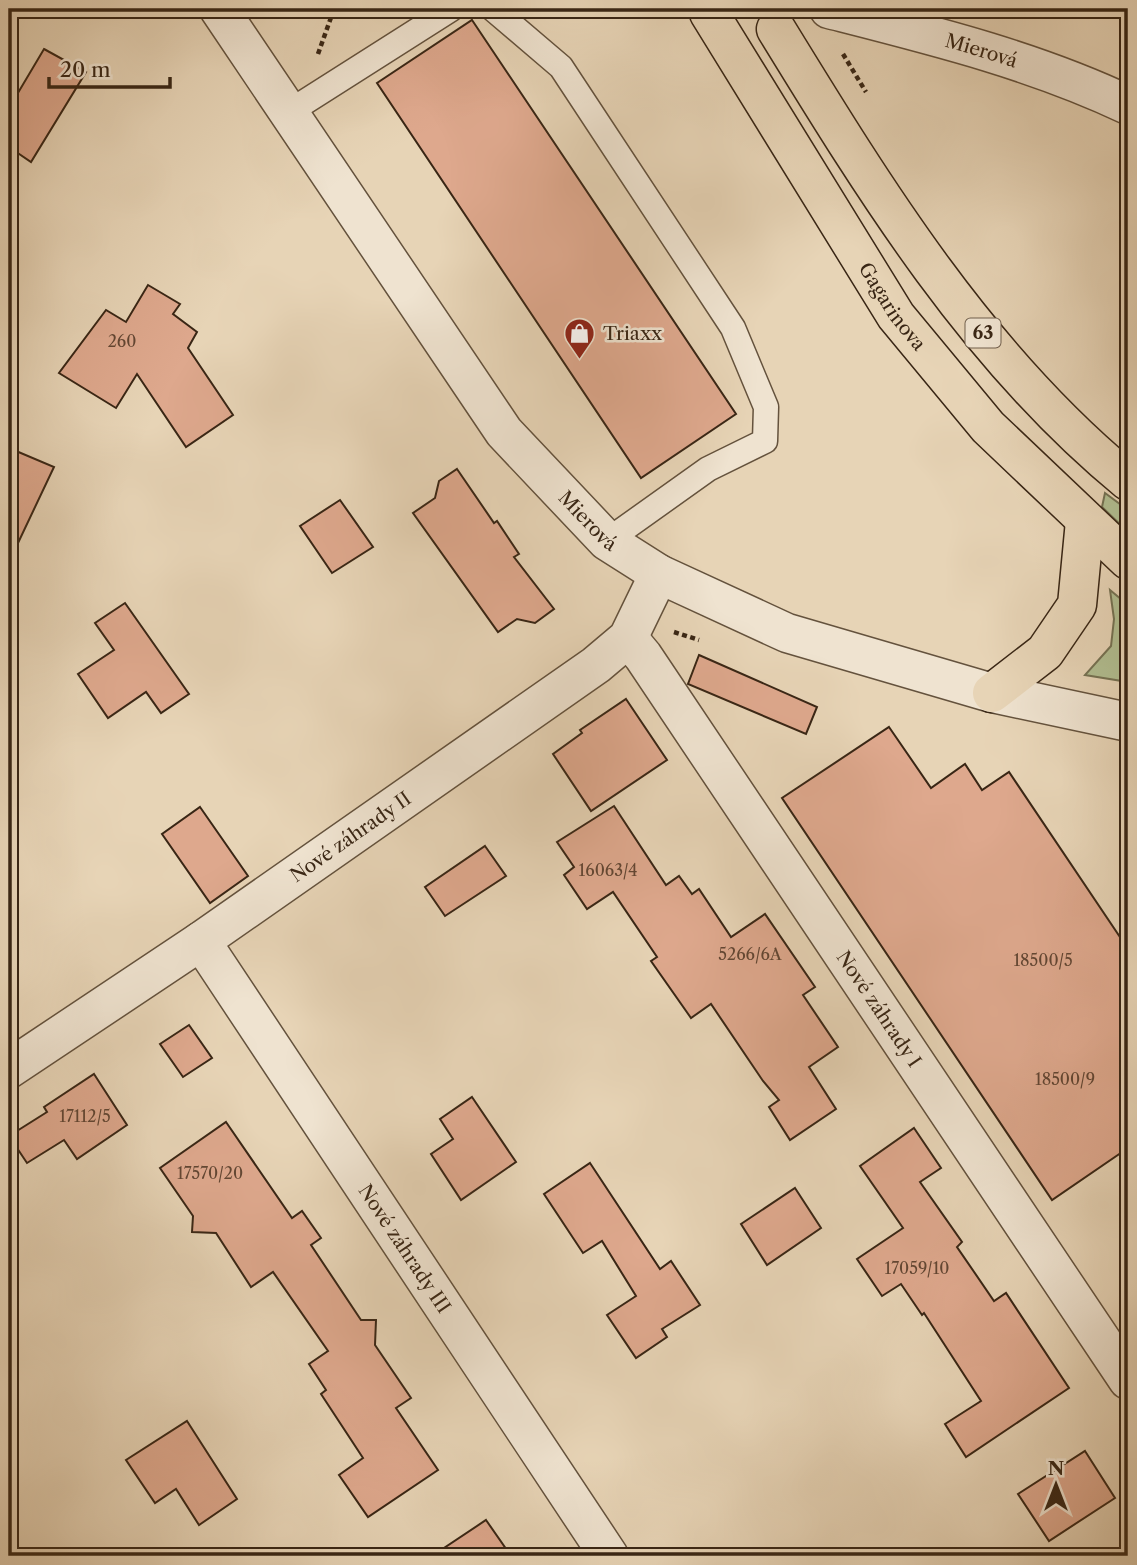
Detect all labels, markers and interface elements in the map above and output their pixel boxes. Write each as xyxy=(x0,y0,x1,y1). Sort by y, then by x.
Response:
street label: Mierová xyxy=(943,29,1020,73)
scale bar xyxy=(49,46,170,90)
text: 20 m xyxy=(60,57,111,82)
street label: Gagarinova xyxy=(854,258,931,355)
shop icon: Triaxx xyxy=(563,316,597,360)
road number: 63 xyxy=(965,318,1000,348)
place label: Triaxx xyxy=(603,322,663,345)
house number: 260 xyxy=(108,331,136,351)
street label: Mierová xyxy=(554,486,621,556)
street label: Nové záhrady II xyxy=(286,787,416,887)
house number: 16063/4 xyxy=(579,860,637,880)
house number: 5266/6A xyxy=(718,944,783,964)
street label: Nové záhrady I xyxy=(832,946,926,1072)
house number: 18500/5 xyxy=(1013,950,1073,970)
house number: 18500/9 xyxy=(1035,1069,1095,1089)
house number: 17112/5 xyxy=(59,1106,111,1126)
house number: 17570/20 xyxy=(177,1163,243,1183)
street label: Nové záhrady III xyxy=(354,1180,455,1317)
house number: 17059/10 xyxy=(884,1258,950,1278)
north arrow xyxy=(1021,1450,1092,1520)
text: N xyxy=(1048,1457,1064,1480)

